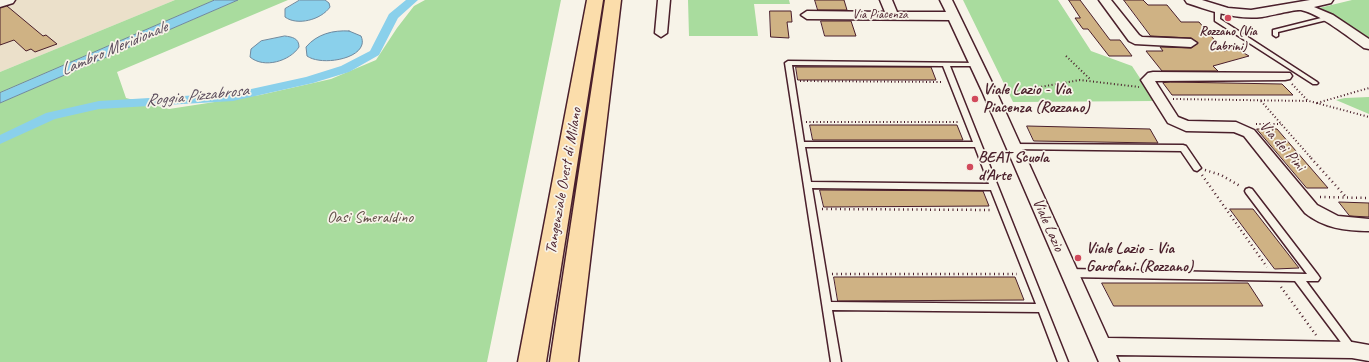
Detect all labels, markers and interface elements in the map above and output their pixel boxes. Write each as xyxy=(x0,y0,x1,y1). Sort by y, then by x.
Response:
street label: Via Piacenza xyxy=(852,7,908,23)
marker: Rozzano (Via Cabrini) xyxy=(1223,13,1233,23)
water label: Lambro Meridionale xyxy=(58,17,170,81)
place label: Rozzano (Via Cabrini) xyxy=(1199,24,1257,55)
water label: Roggia Pizzabrosa xyxy=(145,80,249,112)
place label: Viale Lazio - Via Piacenza (Rozzano) xyxy=(983,80,1090,118)
marker: Viale Lazio - Via Piacenza (Rozzano) xyxy=(970,94,980,104)
street label: Tangenziale Ovest di Milano xyxy=(542,106,586,256)
street label: Via dei Pini xyxy=(1255,117,1309,175)
place label: BEAT Scuola d'Arte xyxy=(978,148,1049,186)
marker: BEAT Scuola d'Arte xyxy=(965,162,975,172)
street label: Viale Lazio xyxy=(1028,195,1068,255)
park label: Oasi Smeraldino xyxy=(327,208,413,228)
place label: Viale Lazio - Via Garofani (Rozzano) xyxy=(1086,239,1193,277)
marker: Viale Lazio - Via Garofani (Rozzano) xyxy=(1073,253,1083,263)

